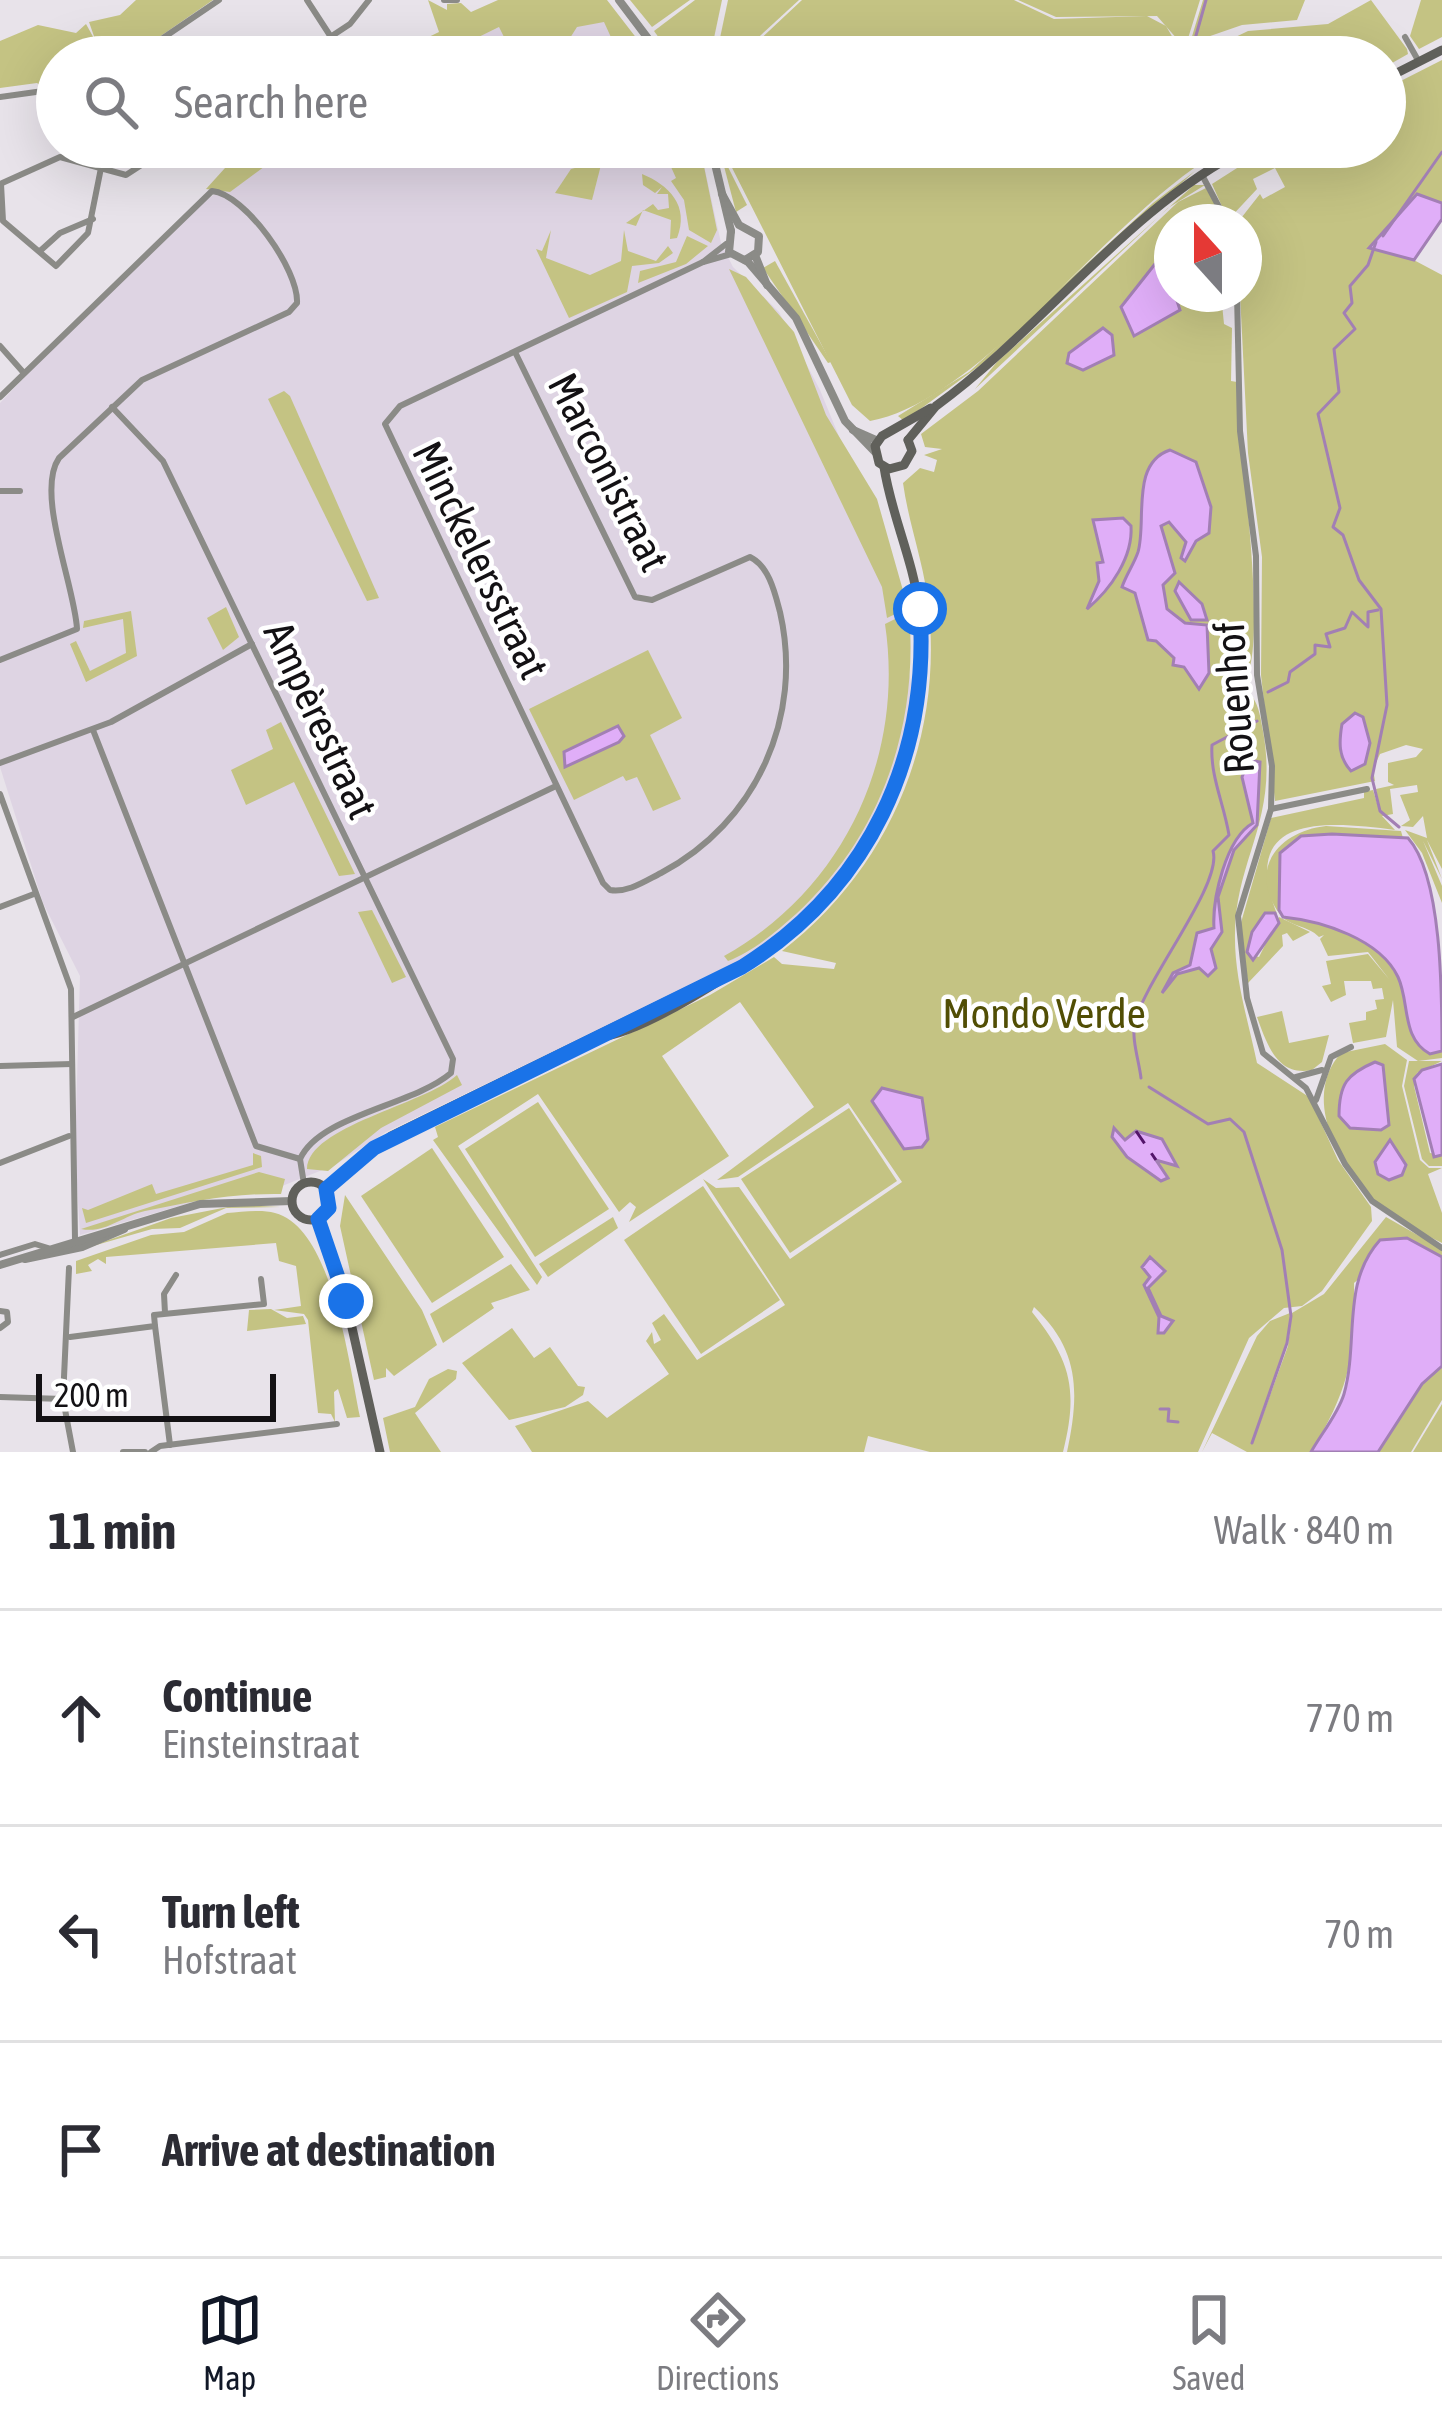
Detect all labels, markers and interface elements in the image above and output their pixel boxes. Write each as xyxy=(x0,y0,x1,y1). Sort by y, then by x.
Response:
search box xyxy=(36,36,1406,168)
icon: search xyxy=(78,69,144,135)
text: Search here xyxy=(174,76,368,128)
north arrow xyxy=(1154,204,1262,312)
street label: Marconistraat xyxy=(539,365,679,579)
street label: Minckelersstraat xyxy=(403,434,559,686)
route start xyxy=(893,582,947,636)
street label: Ampèrestraat xyxy=(255,614,387,826)
street label: Rouenhof xyxy=(1205,620,1263,776)
park label: Mondo Verde xyxy=(942,989,1146,1037)
route end xyxy=(319,1274,373,1328)
scale bar xyxy=(36,1368,276,1421)
text: 200 m xyxy=(54,1376,129,1414)
text: 11 min xyxy=(48,1501,176,1560)
text: Walk · 840 m xyxy=(1214,1508,1394,1552)
text: Continue xyxy=(162,1670,313,1722)
icon: ahead xyxy=(48,1685,114,1751)
text: 770 m xyxy=(1306,1696,1394,1740)
text: Einsteinstraat xyxy=(162,1722,360,1766)
text: Turn left xyxy=(162,1886,300,1938)
icon: left xyxy=(48,1901,114,1967)
text: 70 m xyxy=(1324,1912,1394,1956)
text: Hofstraat xyxy=(162,1938,297,1982)
icon: arrive xyxy=(48,2117,114,2183)
text: Arrive at destination xyxy=(162,2124,496,2176)
tab: Map xyxy=(197,2287,263,2397)
tab: Directions xyxy=(656,2287,779,2397)
tab: Saved xyxy=(1172,2287,1245,2397)

